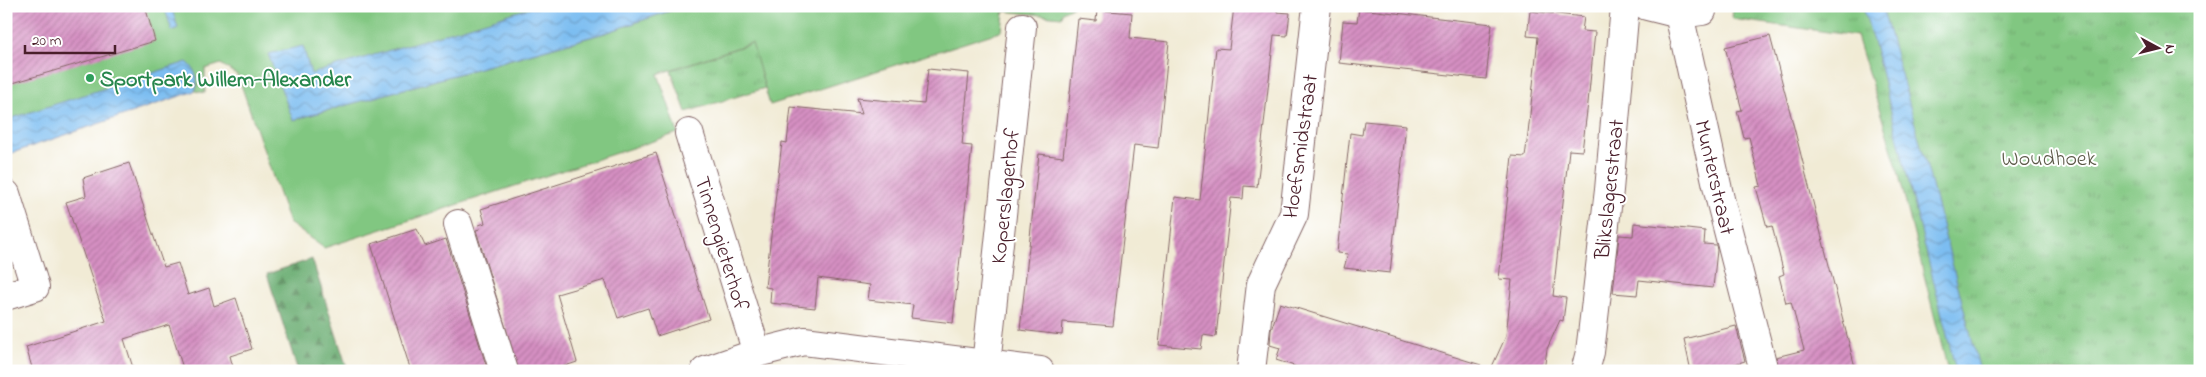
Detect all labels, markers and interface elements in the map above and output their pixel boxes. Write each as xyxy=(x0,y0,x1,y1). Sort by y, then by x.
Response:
scale bar xyxy=(25,22,115,54)
north arrow xyxy=(2134,22,2184,72)
text: 20 m xyxy=(32,30,62,52)
text: N xyxy=(2158,43,2180,55)
place label: Sportpark Willem-Alexander xyxy=(100,65,352,97)
marker: Sportpark Willem-Alexander xyxy=(84,72,96,84)
street label: Hoefsmidstraat xyxy=(1276,72,1328,221)
street label: Blikslagerstraat xyxy=(1588,117,1635,262)
street label: Munterstraat xyxy=(1684,117,1742,239)
street label: Koperslagerhof xyxy=(984,126,1031,266)
park label: Woudhoek xyxy=(2002,144,2097,176)
street label: Tinnengieterhof xyxy=(684,173,756,316)

